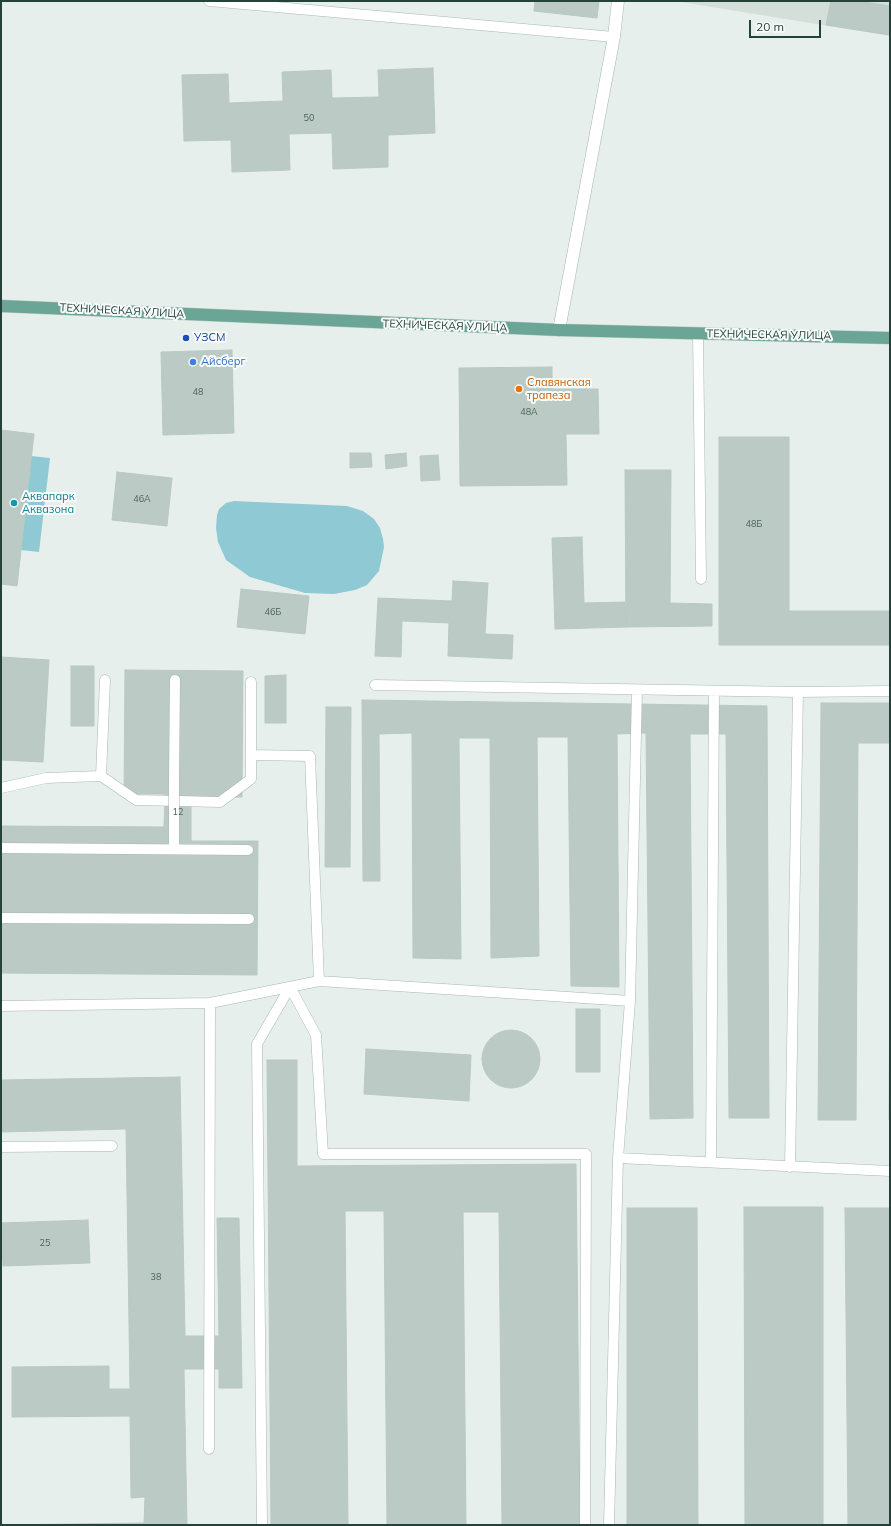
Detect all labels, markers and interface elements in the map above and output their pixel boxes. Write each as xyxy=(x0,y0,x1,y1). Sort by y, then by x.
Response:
scale bar xyxy=(751,12,823,38)
text: 20 m xyxy=(756,19,784,34)
house number: 50 xyxy=(304,113,314,123)
street label: ТЕХНИЧЕСКАЯ УЛИЦА xyxy=(59,301,185,321)
street label: ТЕХНИЧЕСКАЯ УЛИЦА xyxy=(382,317,508,335)
street label: ТЕХНИЧЕСКАЯ УЛИЦА xyxy=(707,327,831,343)
place label: УЗСМ xyxy=(194,331,225,345)
marker: УЗСМ xyxy=(181,333,191,343)
place label: Айсберг xyxy=(201,355,245,369)
marker: Айсберг xyxy=(188,357,198,367)
place label: Славянская трапеза xyxy=(527,376,591,402)
marker: Славянская трапеза xyxy=(514,384,524,394)
house number: 48 xyxy=(193,387,203,397)
house number: 48А xyxy=(520,407,538,417)
place label: Аквапарк Аквазона xyxy=(22,490,75,516)
house number: 46А xyxy=(133,494,151,504)
marker: Аквапарк Аквазона xyxy=(9,498,19,508)
house number: 48Б xyxy=(746,519,762,529)
house number: 46Б xyxy=(265,607,281,617)
house number: 12 xyxy=(173,807,183,817)
house number: 25 xyxy=(40,1238,50,1248)
house number: 38 xyxy=(151,1272,161,1282)

